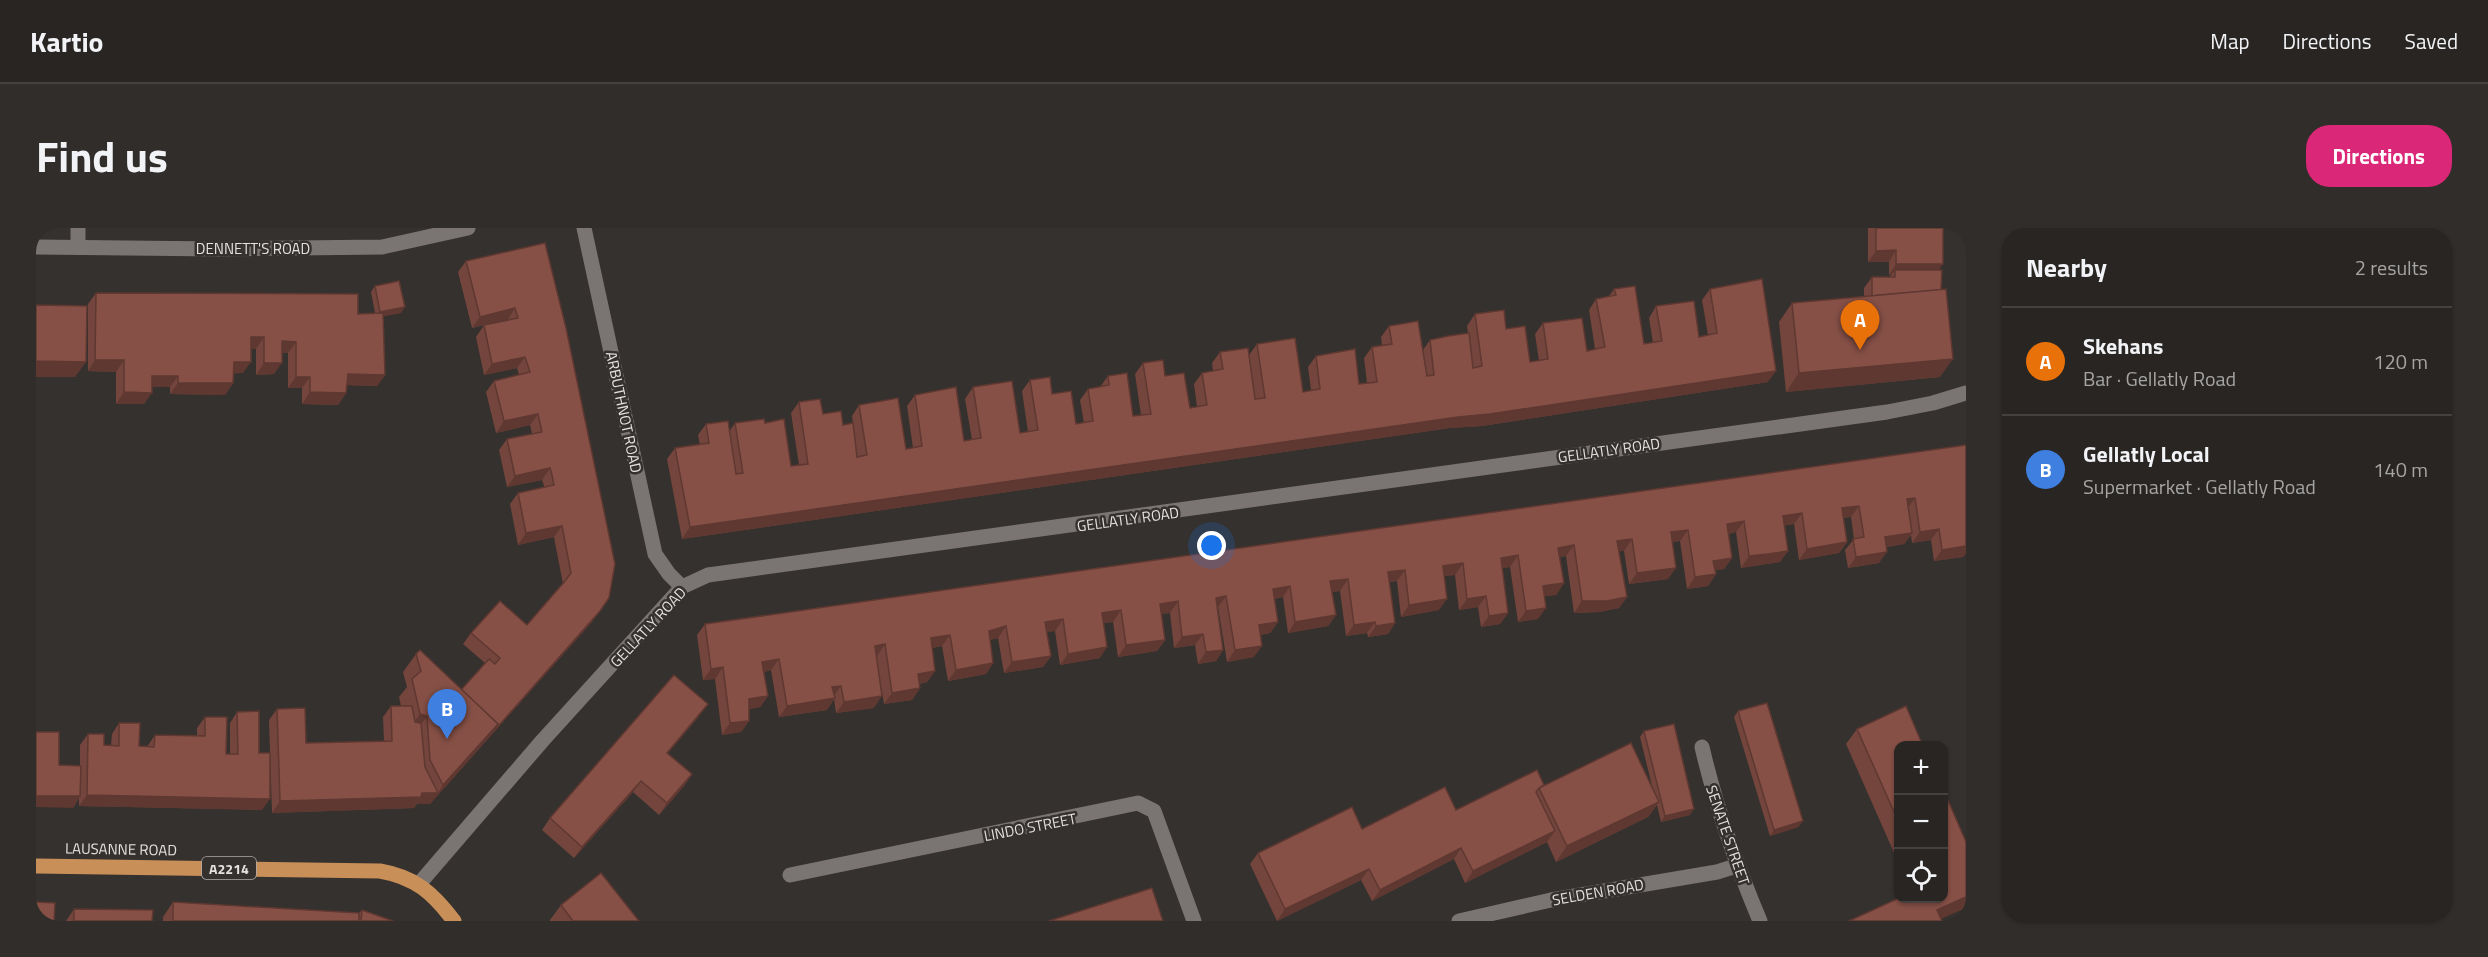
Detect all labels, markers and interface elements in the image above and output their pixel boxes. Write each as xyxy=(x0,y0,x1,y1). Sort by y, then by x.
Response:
text: Kartio xyxy=(30,20,104,63)
text: Map xyxy=(2210,25,2250,57)
text: Directions xyxy=(2283,25,2372,57)
text: Saved xyxy=(2405,25,2458,57)
text: Find us xyxy=(36,124,168,188)
button: Directions xyxy=(2306,125,2452,187)
street label: DENNETT'S ROAD xyxy=(196,237,310,260)
text: Nearby xyxy=(2026,248,2107,287)
text: 2 results xyxy=(2355,252,2428,283)
pin: A xyxy=(1840,300,1880,350)
text: Skehans xyxy=(2083,329,2163,363)
text: A xyxy=(2039,346,2052,377)
text: 120 m xyxy=(2373,346,2428,377)
street label: ARBUTHNOT ROAD xyxy=(600,349,648,475)
text: Bar · Gellatly Road xyxy=(2083,363,2236,394)
street label: GELLATLY ROAD xyxy=(1556,431,1662,469)
text: Gellatly Local xyxy=(2083,437,2210,471)
text: B xyxy=(2039,454,2052,485)
text: 140 m xyxy=(2373,454,2428,485)
text: Supermarket · Gellatly Road xyxy=(2083,471,2316,502)
street label: GELLATLY ROAD xyxy=(1075,500,1181,538)
your location xyxy=(1197,531,1226,560)
street label: GELLATLY ROAD xyxy=(605,582,691,672)
pin: B xyxy=(428,690,466,739)
map controls xyxy=(1894,741,1948,903)
button: + xyxy=(1894,741,1948,795)
street label: SENATE STREET xyxy=(1700,782,1756,888)
button: − xyxy=(1894,795,1948,849)
street label: LINDO STREET xyxy=(982,807,1078,847)
street label: LAUSANNE ROAD xyxy=(65,837,177,861)
button: locate xyxy=(1894,849,1948,903)
road number: A2214 xyxy=(202,857,256,879)
street label: SELDEN ROAD xyxy=(1550,873,1646,911)

